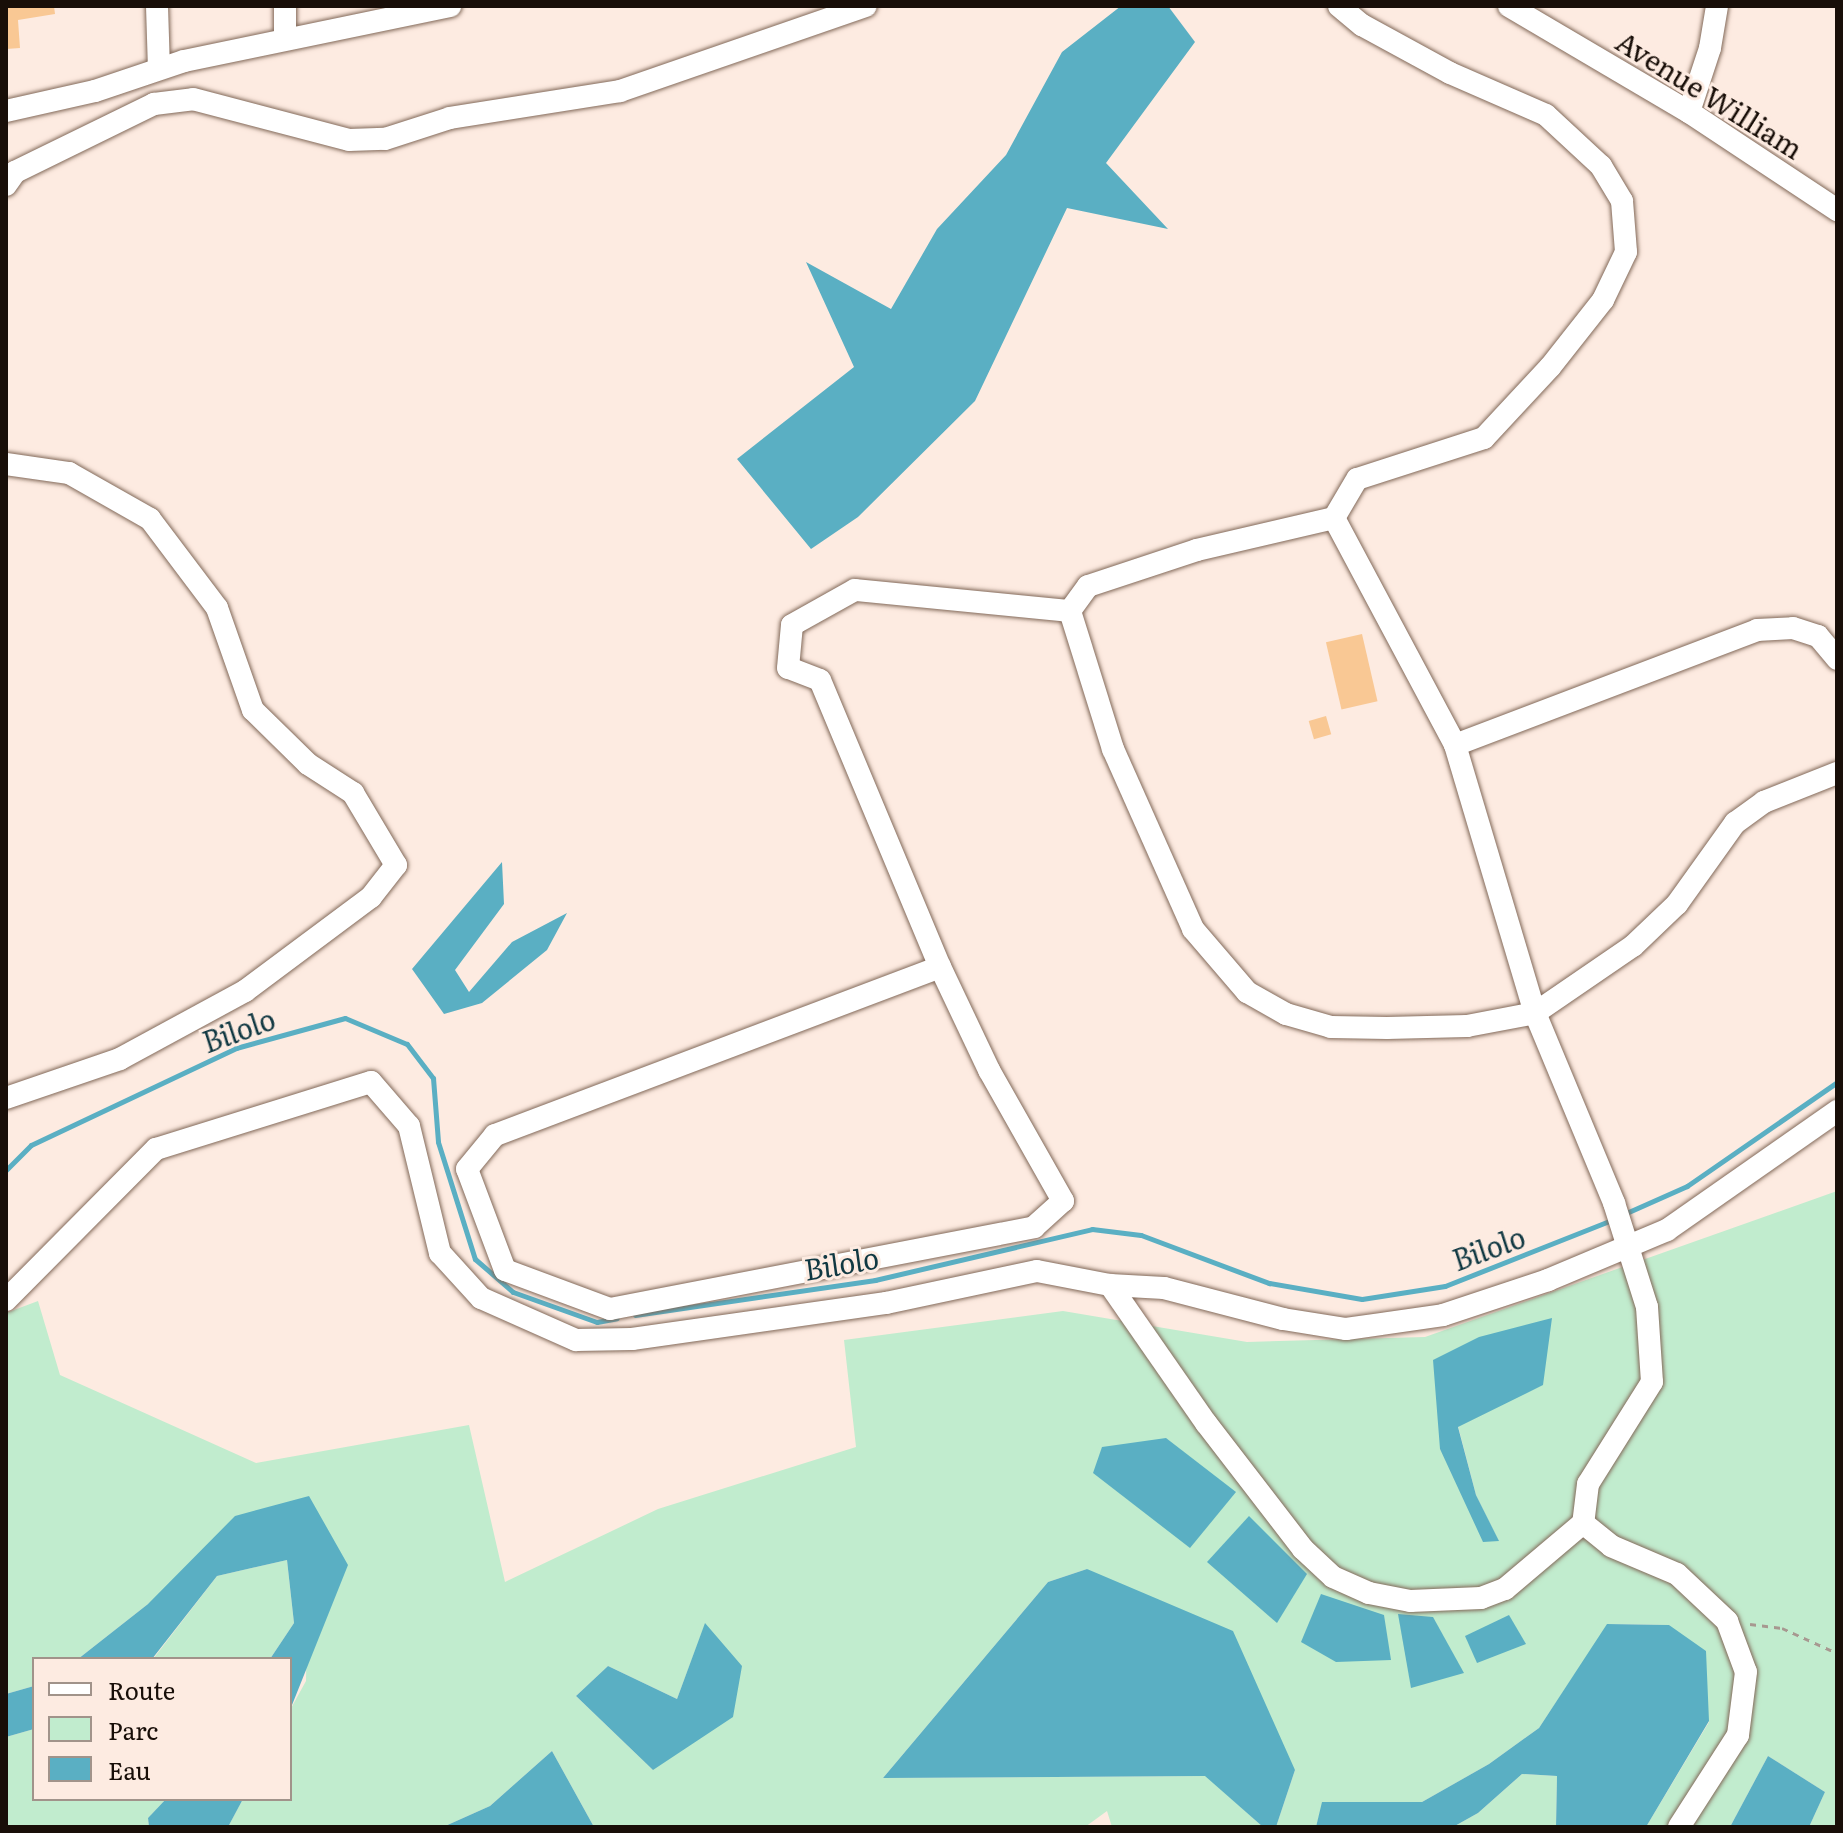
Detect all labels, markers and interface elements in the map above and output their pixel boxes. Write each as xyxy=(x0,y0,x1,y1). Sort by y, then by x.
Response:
street label: Avenue William xyxy=(1611,23,1809,165)
water label: Bilolo xyxy=(196,999,280,1059)
water label: Bilolo xyxy=(1446,1217,1530,1277)
water label: Bilolo xyxy=(801,1238,881,1286)
legend xyxy=(32,1657,292,1801)
text: Route xyxy=(108,1672,175,1707)
text: Parc xyxy=(108,1712,158,1747)
text: Eau xyxy=(108,1752,151,1787)

